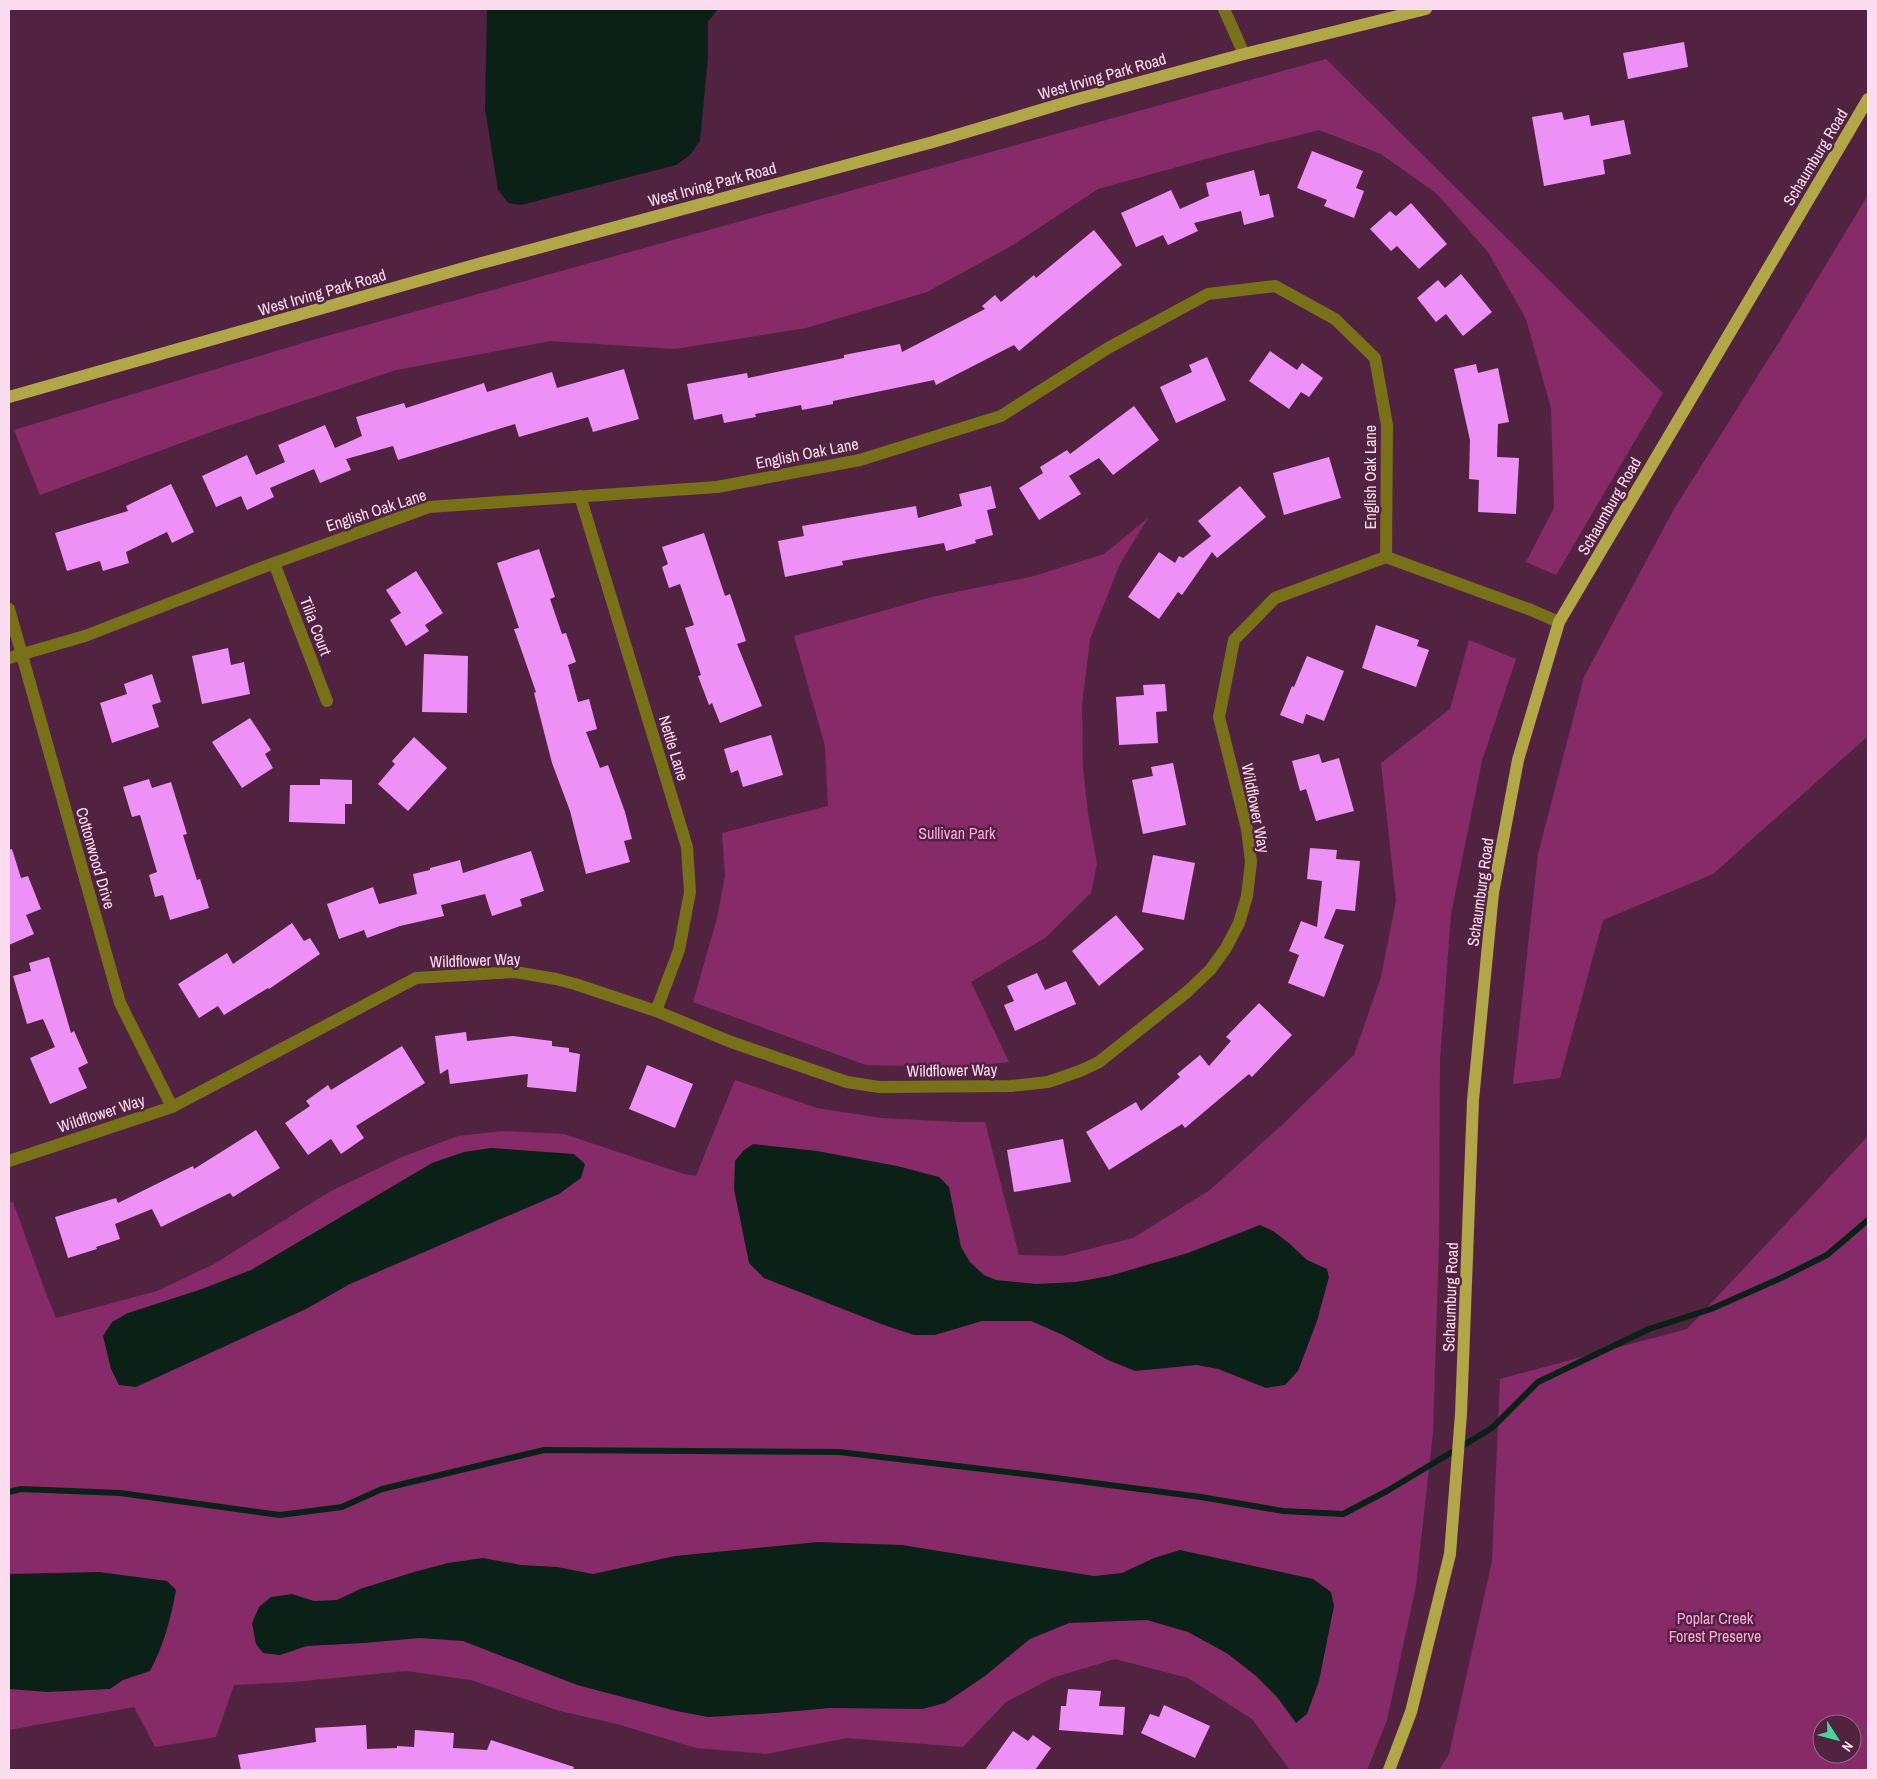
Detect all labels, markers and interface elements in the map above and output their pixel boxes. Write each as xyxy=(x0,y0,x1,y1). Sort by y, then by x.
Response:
street label: West Irving Park Road xyxy=(1036,47,1168,105)
street label: Schaumburg Road xyxy=(1777,104,1853,210)
street label: West Irving Park Road xyxy=(646,156,778,212)
street label: West Irving Park Road xyxy=(256,263,388,321)
street label: English Oak Lane xyxy=(1359,425,1381,529)
street label: English Oak Lane xyxy=(754,432,860,474)
street label: Schaumburg Road xyxy=(1572,453,1646,559)
street label: English Oak Lane xyxy=(323,483,429,537)
street label: Tilia Court xyxy=(295,594,337,659)
street label: Nettle Lane xyxy=(654,713,694,783)
street label: Wildflower Way xyxy=(1237,761,1276,855)
street label: Cottonwood Drive xyxy=(71,804,121,912)
park label: Sullivan Park xyxy=(918,822,996,844)
street label: Schaumburg Road xyxy=(1461,836,1499,948)
street label: Wildflower Way xyxy=(429,947,521,973)
street label: Wildflower Way xyxy=(906,1058,998,1082)
street label: Wildflower Way xyxy=(54,1088,148,1137)
street label: Schaumburg Road xyxy=(1437,1242,1463,1352)
park label: Poplar Creek Forest Preserve xyxy=(1669,1607,1761,1647)
north arrow xyxy=(1812,1714,1862,1764)
text: N xyxy=(1838,1738,1857,1755)

